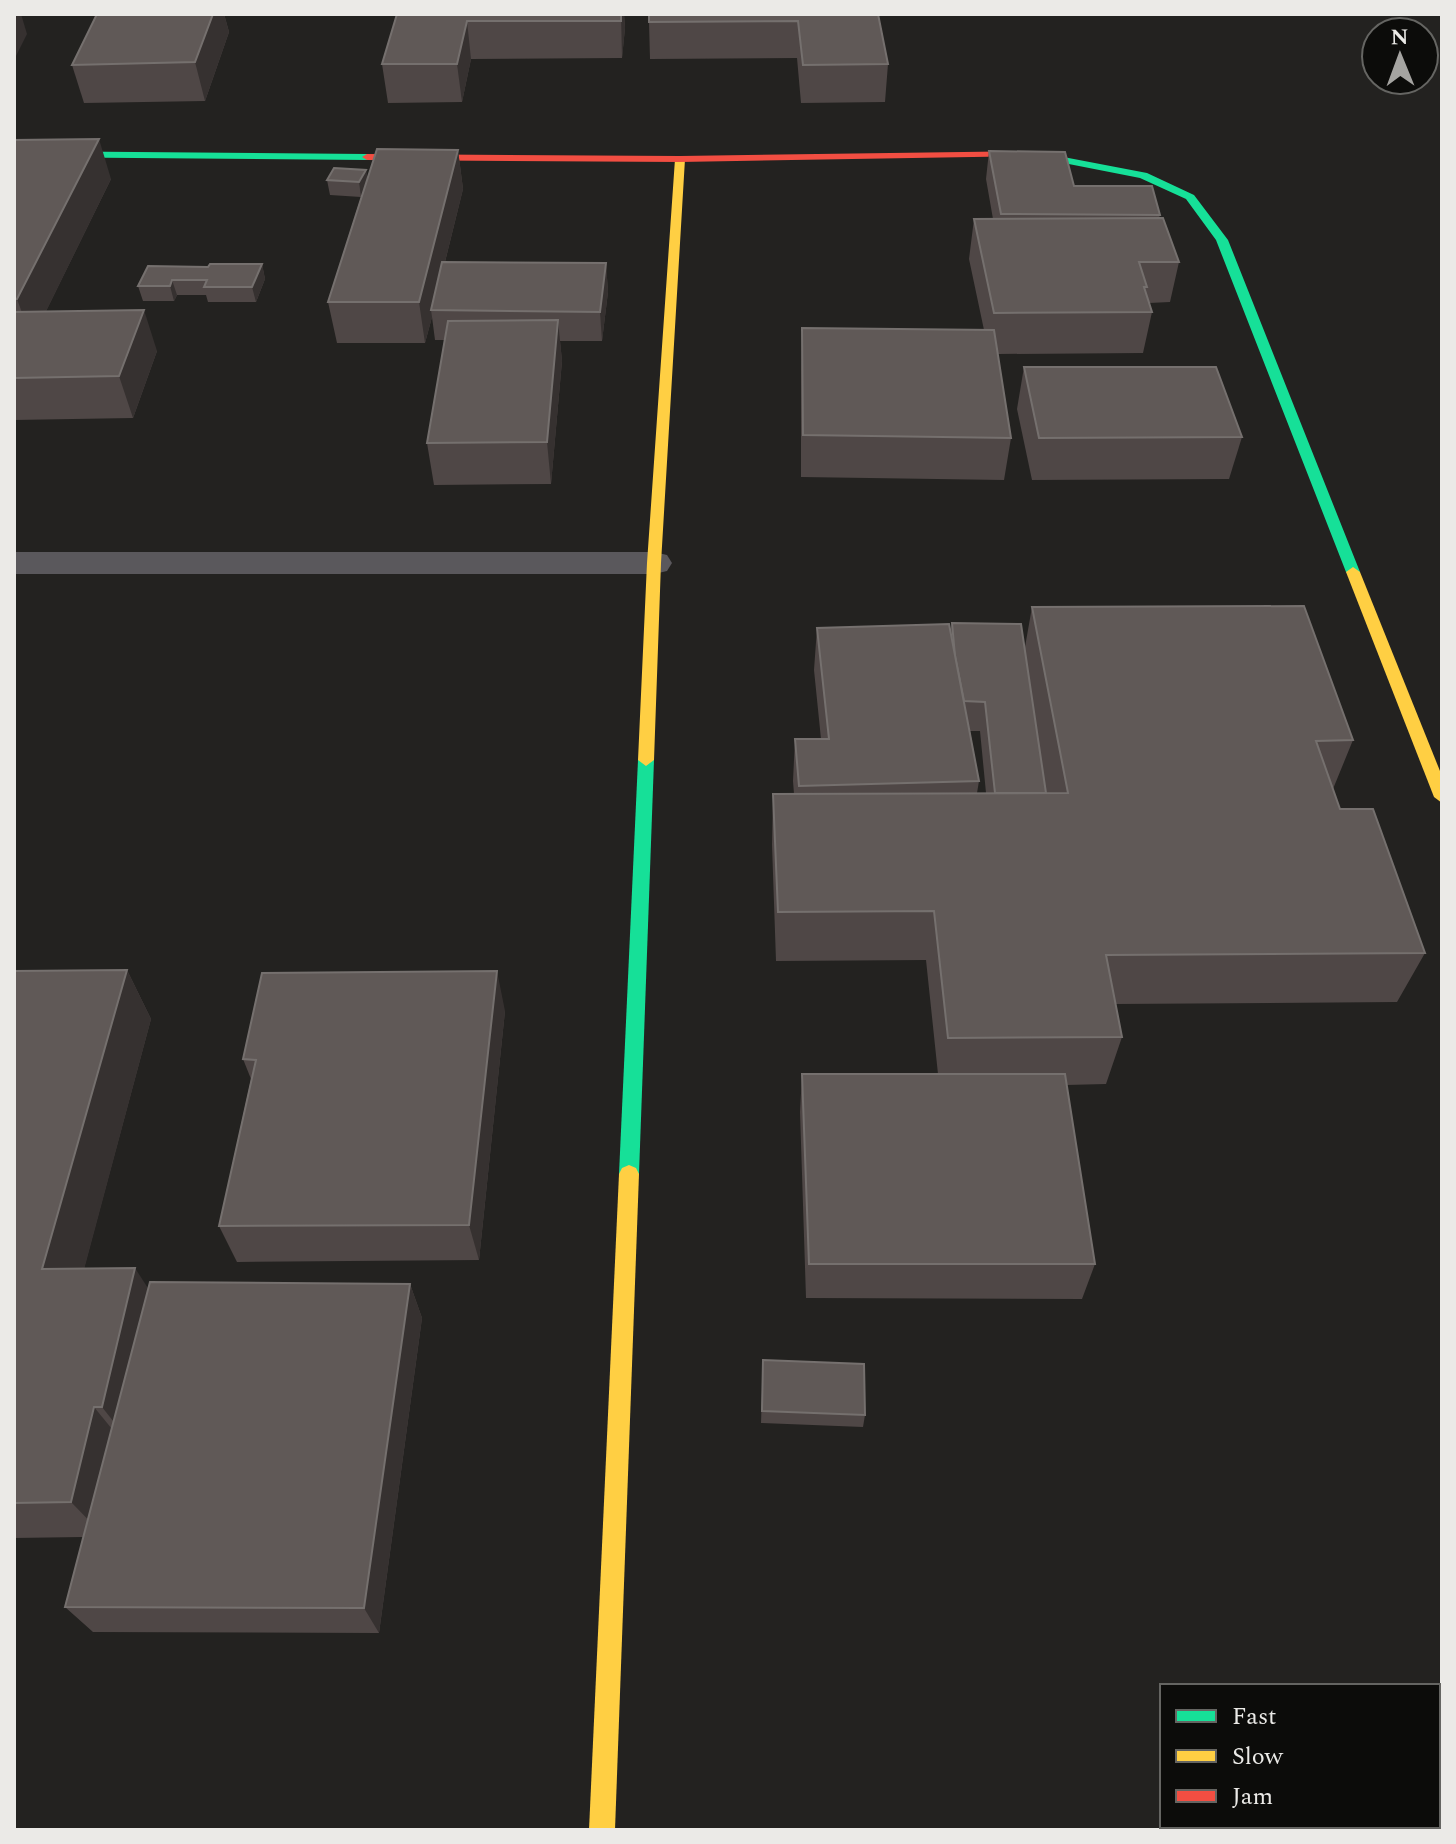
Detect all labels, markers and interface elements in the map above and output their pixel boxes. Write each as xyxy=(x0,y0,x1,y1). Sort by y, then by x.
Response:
north arrow xyxy=(1360,16,1440,96)
text: N xyxy=(1390,21,1409,54)
legend xyxy=(1160,1684,1440,1828)
text: Fast xyxy=(1232,1699,1277,1735)
text: Slow xyxy=(1232,1739,1284,1775)
text: Jam xyxy=(1232,1779,1273,1815)

